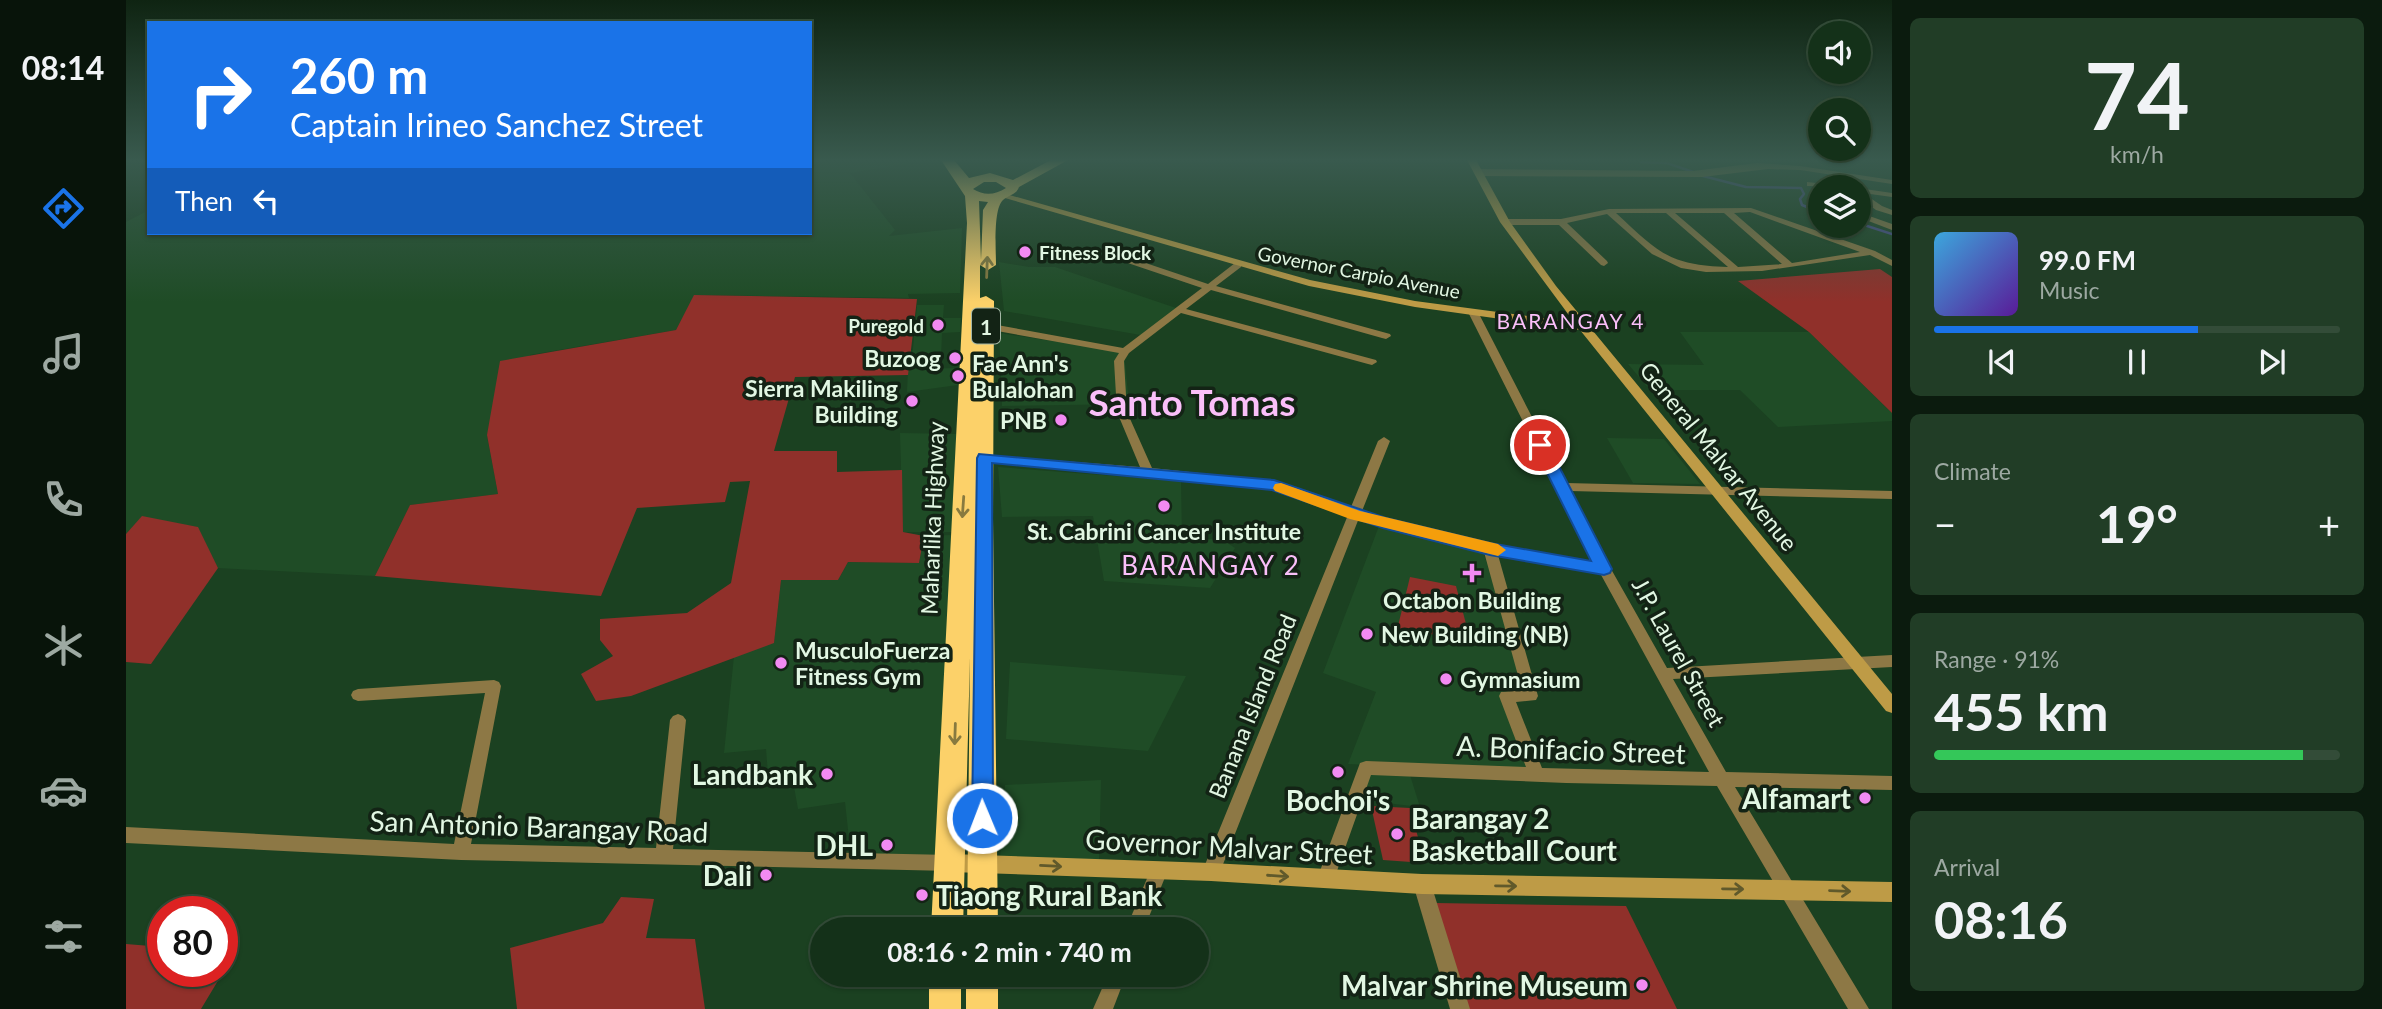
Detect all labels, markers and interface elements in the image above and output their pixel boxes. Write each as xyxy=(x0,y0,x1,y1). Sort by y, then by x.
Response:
map controls xyxy=(1808,21,1871,238)
button: sound xyxy=(1808,21,1871,84)
text: 74 xyxy=(2084,40,2190,149)
text: 260 m xyxy=(290,46,428,104)
text: 08:14 xyxy=(22,48,104,87)
icon: right xyxy=(175,49,266,140)
button: search xyxy=(1808,98,1871,161)
text: Captain Irineo Sanchez Street xyxy=(290,105,703,144)
text: km/h xyxy=(2110,140,2164,168)
button: layers xyxy=(1808,175,1871,238)
icon: left xyxy=(247,182,285,220)
icon: directions xyxy=(39,184,88,233)
text: Then xyxy=(175,185,233,217)
place label: Fitness Block xyxy=(1039,241,1152,264)
street label: Governor Carpio Avenue xyxy=(1256,241,1462,303)
marker: Fitness Block xyxy=(1017,244,1033,260)
text: 99.0 FM xyxy=(2039,244,2136,276)
one-way arrow xyxy=(981,256,994,279)
text: Music xyxy=(2039,276,2099,304)
road number: 1 xyxy=(972,308,1000,344)
district label: BARANGAY 4 xyxy=(1497,308,1645,333)
place label: Puregold xyxy=(848,314,924,337)
marker: Puregold xyxy=(930,317,946,333)
icon: music xyxy=(39,329,88,378)
icon: previous xyxy=(1983,343,2021,381)
icon: pause xyxy=(2118,343,2156,381)
icon: next xyxy=(2253,343,2291,381)
place label: Buzoog xyxy=(864,344,941,372)
place label: Fae Ann's Bulalohan xyxy=(972,349,1074,403)
marker: Buzoog xyxy=(947,350,963,366)
street label: General Malvar Avenue xyxy=(1634,356,1804,556)
marker: Fae Ann's Bulalohan xyxy=(950,368,966,384)
place label: Sierra Makiling Building xyxy=(745,374,898,428)
district label: Santo Tomas xyxy=(1088,379,1296,424)
marker: Sierra Makiling Building xyxy=(904,393,920,409)
place label: PNB xyxy=(1000,406,1047,434)
marker: PNB xyxy=(1053,412,1069,428)
pin xyxy=(1510,415,1570,475)
street label: Maharlika Highway xyxy=(915,421,949,615)
icon: arrive xyxy=(1521,426,1559,464)
text: Climate xyxy=(1934,457,2011,485)
icon: phone xyxy=(39,475,88,524)
text: 19° xyxy=(2096,492,2178,554)
one-way arrow xyxy=(957,495,970,518)
marker: St. Cabrini Cancer Institute xyxy=(1156,498,1172,514)
text: − xyxy=(1934,501,1956,547)
text: + xyxy=(2318,501,2340,547)
place label: St. Cabrini Cancer Institute xyxy=(1027,517,1301,545)
district label: BARANGAY 2 xyxy=(1121,549,1301,581)
marker: Octabon Building xyxy=(1462,563,1482,583)
street label: J.P. Laurel Street xyxy=(1627,573,1732,732)
place label: Octabon Building xyxy=(1383,586,1561,614)
street label: Banana Island Road xyxy=(1202,610,1302,802)
place label: New Building (NB) xyxy=(1381,620,1569,648)
icon: climate xyxy=(39,621,88,670)
marker: New Building (NB) xyxy=(1359,626,1375,642)
place label: MusculoFuerza Fitness Gym xyxy=(795,636,951,690)
text: Range · 91% xyxy=(1934,645,2059,673)
marker: MusculoFuerza Fitness Gym xyxy=(773,655,789,671)
place label: Gymnasium xyxy=(1460,665,1581,693)
marker: Gymnasium xyxy=(1438,671,1454,687)
text: 455 km xyxy=(1934,680,2108,742)
one-way arrow xyxy=(948,722,961,745)
street label: A. Bonifacio Street xyxy=(1456,728,1686,770)
place label: Landbank xyxy=(692,757,813,791)
marker: Bochoi's xyxy=(1330,764,1346,780)
icon: car xyxy=(39,766,88,815)
marker: Landbank xyxy=(819,766,835,782)
position arrow xyxy=(945,781,1019,855)
place label: Alfamart xyxy=(1741,781,1852,815)
place label: Bochoi's xyxy=(1286,783,1390,817)
marker: Alfamart xyxy=(1857,790,1873,806)
place label: Barangay 2 Basketball Court xyxy=(1411,801,1618,867)
street label: San Antonio Barangay Road xyxy=(369,803,709,849)
street label: Governor Malvar Street xyxy=(1084,821,1374,871)
marker: Barangay 2 Basketball Court xyxy=(1389,826,1405,842)
place label: DHL xyxy=(816,828,873,862)
marker: DHL xyxy=(879,837,895,853)
text: Arrival xyxy=(1934,853,2000,881)
place label: Dali xyxy=(703,858,752,892)
one-way arrow xyxy=(1039,859,1062,872)
marker: Dali xyxy=(758,867,774,883)
one-way arrow xyxy=(1267,870,1289,883)
place label: Tiaong Rural Bank xyxy=(936,878,1162,912)
one-way arrow xyxy=(1494,879,1517,893)
one-way arrow xyxy=(1721,882,1744,896)
one-way arrow xyxy=(1828,884,1851,898)
marker: Tiaong Rural Bank xyxy=(914,887,930,903)
text: 08:16 xyxy=(1934,888,2068,950)
speed limit sign: 80 xyxy=(147,896,238,987)
icon: filters xyxy=(39,912,88,961)
text: 08:16 · 2 min · 740 m xyxy=(887,936,1132,968)
place label: Malvar Shrine Museum xyxy=(1341,968,1628,1002)
marker: Malvar Shrine Museum xyxy=(1634,977,1650,993)

